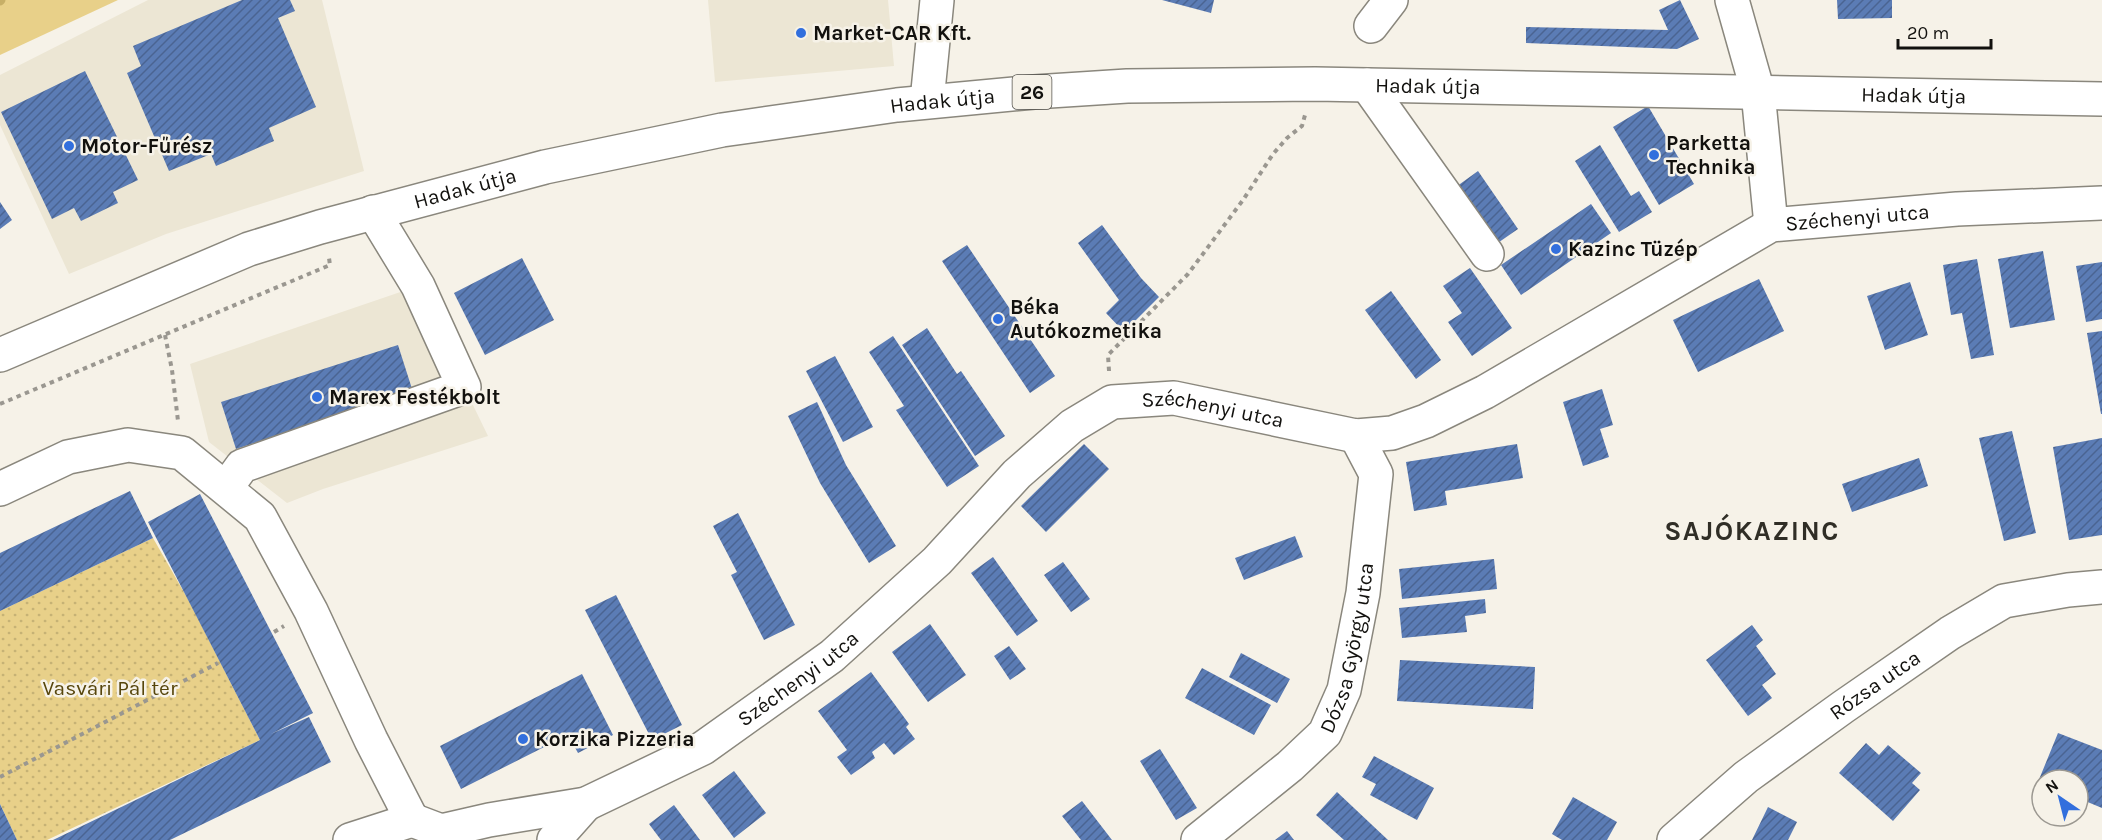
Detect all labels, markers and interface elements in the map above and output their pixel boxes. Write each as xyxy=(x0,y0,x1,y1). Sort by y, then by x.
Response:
scale bar xyxy=(1898,12,1991,50)
place label: Market-CAR Kft. xyxy=(813,21,971,45)
text: 20 m xyxy=(1907,22,1949,44)
marker: Market-CAR Kft. xyxy=(794,26,808,40)
street label: Hadak útja xyxy=(1375,73,1481,99)
road number: 26 xyxy=(1012,75,1052,109)
street label: Hadak útja xyxy=(1861,82,1966,108)
street label: Hadak útja xyxy=(888,84,996,118)
place label: Parketta Technika xyxy=(1666,131,1755,179)
place label: Motor-Fűrész xyxy=(81,134,213,158)
marker: Motor-Fűrész xyxy=(62,139,76,153)
marker: Parketta Technika xyxy=(1647,148,1661,162)
street label: Hadak útja xyxy=(411,163,519,213)
street label: Széchenyi utca xyxy=(1784,199,1930,236)
place label: Kazinc Tüzép xyxy=(1568,237,1698,261)
marker: Kazinc Tüzép xyxy=(1549,242,1563,256)
place label: Béka Autókozmetika xyxy=(1010,295,1162,343)
marker: Béka Autókozmetika xyxy=(991,312,1005,326)
place label: Marex Festékbolt xyxy=(329,385,500,409)
street label: Széchenyi utca xyxy=(1141,386,1286,433)
marker: Marex Festékbolt xyxy=(310,390,324,404)
district label: SAJÓKAZINC xyxy=(1664,513,1840,547)
street label: Dózsa György utca xyxy=(1315,561,1378,737)
street label: Széchenyi utca xyxy=(733,626,863,731)
street label: Rózsa utca xyxy=(1825,645,1925,725)
park label: Vasvári Pál tér xyxy=(42,676,178,700)
place label: Korzika Pizzeria xyxy=(535,727,695,751)
marker: Korzika Pizzeria xyxy=(516,732,530,746)
north arrow xyxy=(2030,768,2090,828)
text: N xyxy=(2042,775,2062,797)

